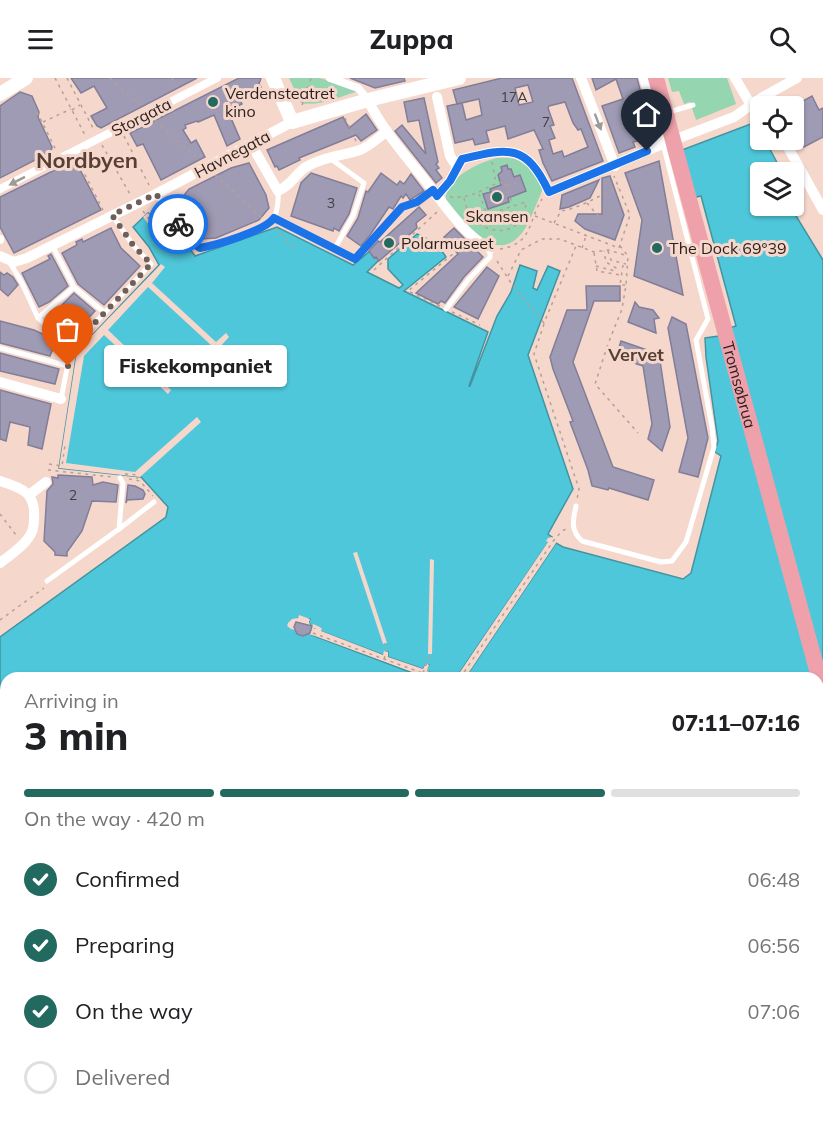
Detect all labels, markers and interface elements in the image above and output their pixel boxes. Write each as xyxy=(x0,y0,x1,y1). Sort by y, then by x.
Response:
text: Zuppa xyxy=(370,22,453,56)
icon: menu xyxy=(24,23,57,56)
icon: search xyxy=(766,23,799,56)
place label: Verdensteatret kino xyxy=(225,83,335,121)
house number: 17A xyxy=(500,88,528,106)
pin xyxy=(621,89,672,151)
street label: Storgata xyxy=(108,93,174,141)
marker: Verdensteatret kino xyxy=(206,95,220,109)
map controls xyxy=(750,96,804,216)
button: locate xyxy=(750,96,804,150)
icon: home xyxy=(630,98,663,131)
house number: 7 xyxy=(542,113,550,131)
one-way arrow xyxy=(594,113,603,131)
street label: Havnegata xyxy=(191,126,273,182)
district label: Nordbyen xyxy=(36,146,138,174)
button: layers xyxy=(750,162,804,216)
one-way arrow xyxy=(8,175,26,185)
marker: Skansen xyxy=(490,190,504,204)
courier xyxy=(148,194,208,254)
house number: 3 xyxy=(327,194,335,212)
place label: Skansen xyxy=(465,206,529,226)
icon: bike xyxy=(162,208,195,241)
place label: Polarmuseet xyxy=(401,233,494,253)
marker: Polarmuseet xyxy=(382,236,396,250)
place label: The Dock 69°39 xyxy=(669,238,787,258)
marker: The Dock 69°39 xyxy=(650,241,664,255)
pin xyxy=(42,304,93,366)
icon: bag xyxy=(51,313,84,346)
street label: Tromsøbrua xyxy=(718,339,761,430)
district label: Vervet xyxy=(607,343,664,366)
callout: Fiskekompaniet xyxy=(104,345,287,387)
text: Fiskekompaniet xyxy=(119,353,272,378)
house number: 2 xyxy=(69,486,77,504)
text: Arriving in xyxy=(24,688,119,713)
text: 07:11–07:16 xyxy=(672,709,800,737)
text: 3 min xyxy=(24,711,129,760)
text: On the way · 420 m xyxy=(24,806,205,831)
icon: check xyxy=(24,863,57,896)
text: Confirmed xyxy=(75,865,180,893)
text: 06:48 xyxy=(747,867,800,892)
icon: check xyxy=(24,929,57,962)
text: Preparing xyxy=(75,931,175,959)
text: 06:56 xyxy=(747,933,800,958)
icon: check xyxy=(24,995,57,1028)
text: On the way xyxy=(75,997,193,1025)
text: 07:06 xyxy=(747,999,800,1024)
text: Delivered xyxy=(75,1063,170,1091)

